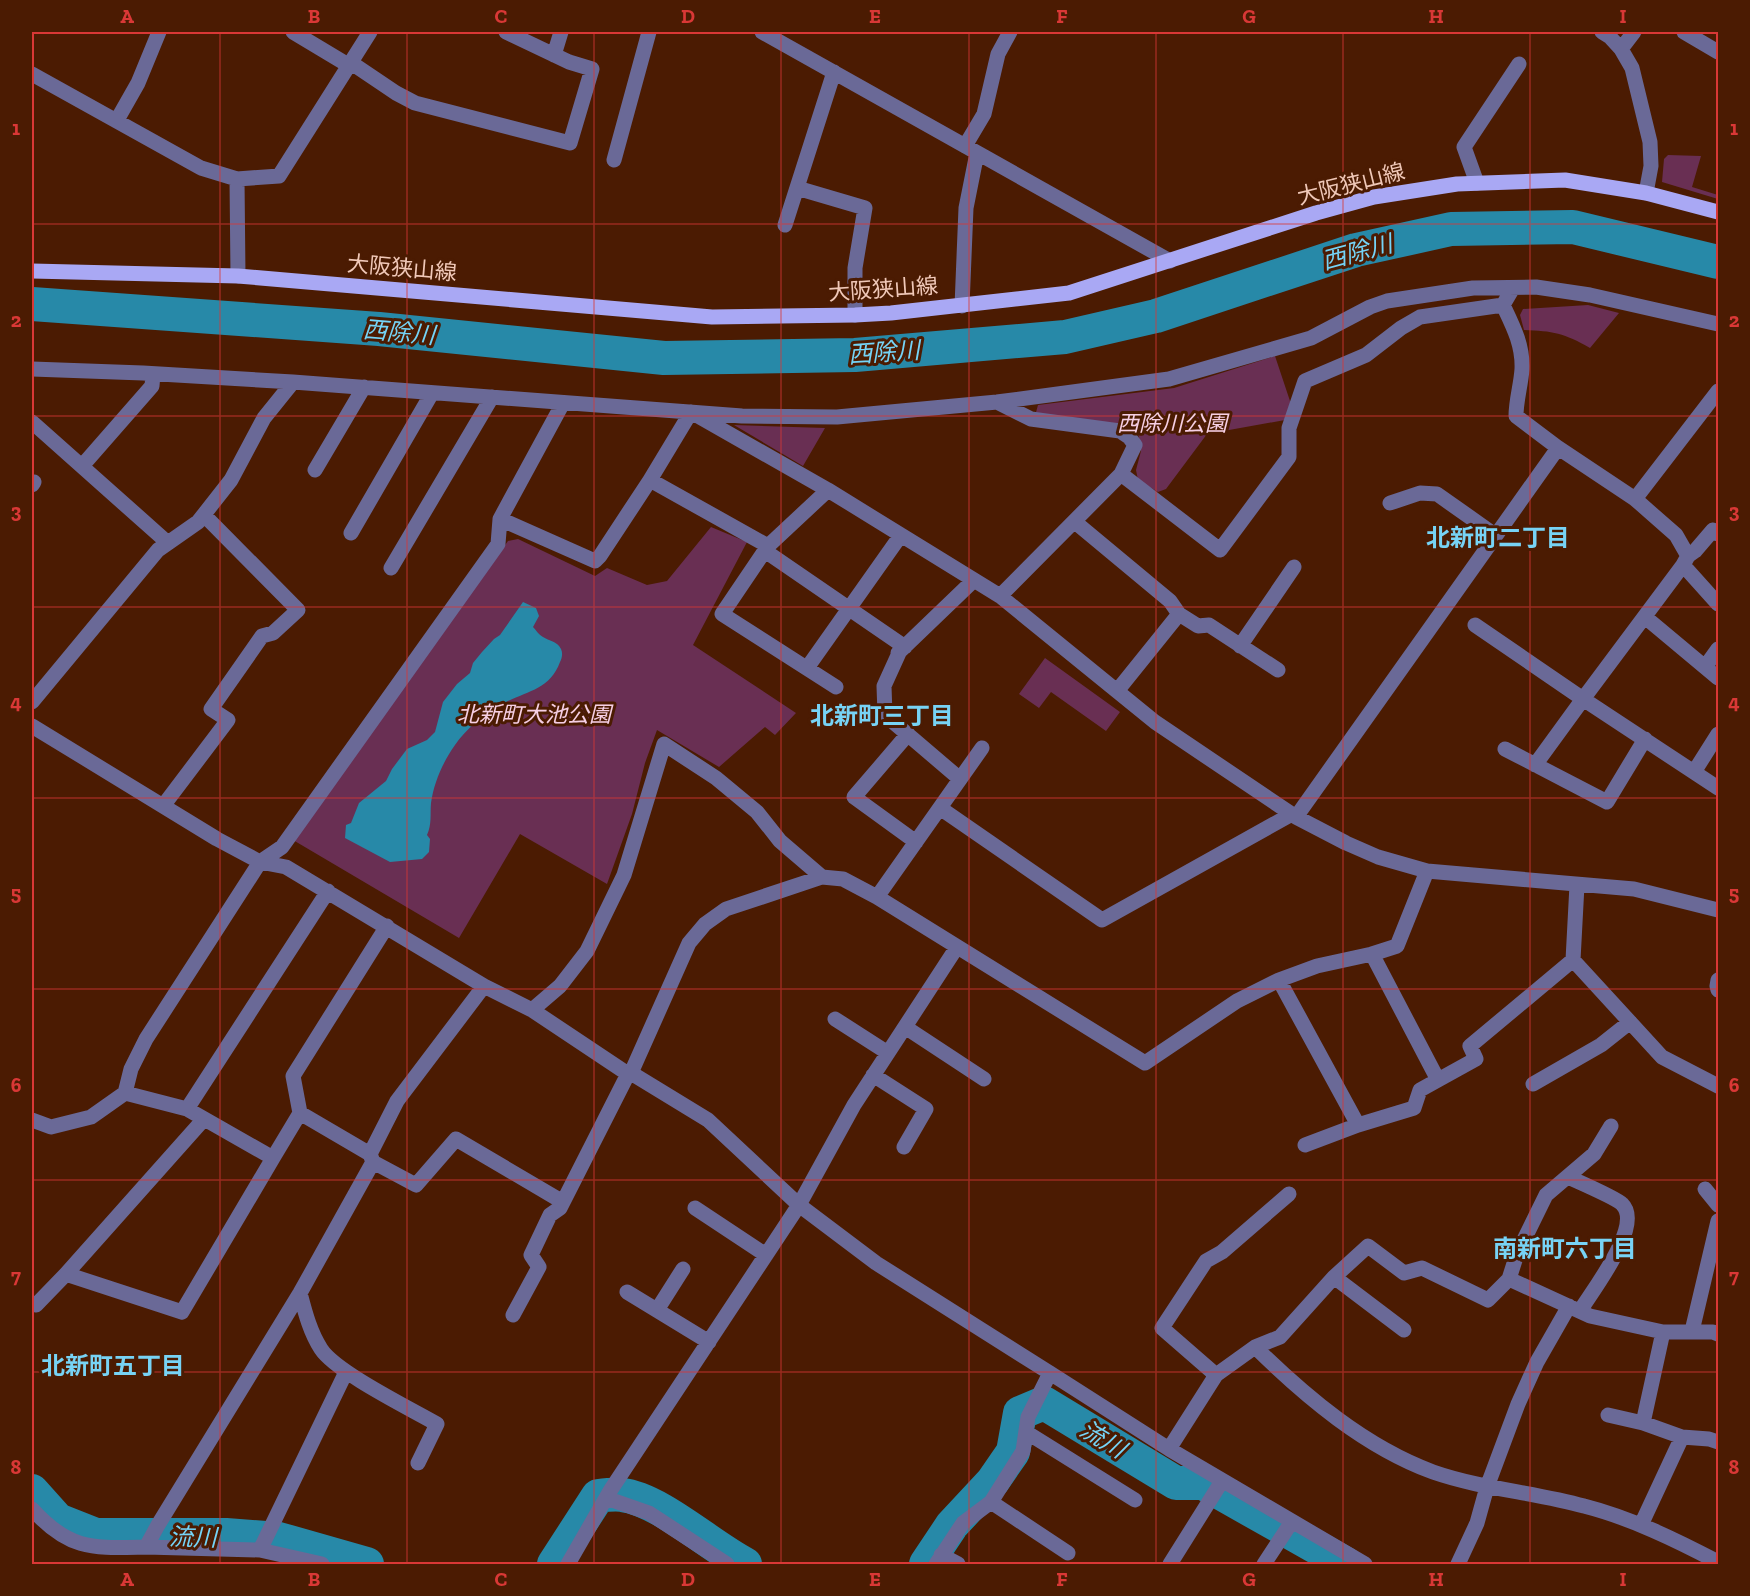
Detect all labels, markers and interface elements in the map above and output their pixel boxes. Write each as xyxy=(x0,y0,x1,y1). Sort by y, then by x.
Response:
text: A xyxy=(120,4,134,28)
text: B xyxy=(308,4,320,28)
text: C xyxy=(495,4,508,28)
text: D xyxy=(681,4,695,28)
text: E xyxy=(869,4,881,28)
text: F xyxy=(1056,4,1068,28)
text: G xyxy=(1242,4,1256,28)
text: H xyxy=(1428,4,1444,28)
text: I xyxy=(1619,4,1627,28)
text: 1 xyxy=(12,116,20,140)
text: 1 xyxy=(1730,116,1738,140)
street label: 大阪狭山線 xyxy=(1294,158,1408,210)
water label: 西除川 xyxy=(1318,228,1398,275)
street label: 大阪狭山線 xyxy=(346,250,458,286)
street label: 大阪狭山線 xyxy=(827,272,939,306)
text: 2 xyxy=(11,308,22,332)
text: 2 xyxy=(1729,308,1740,332)
water label: 西除川 xyxy=(362,314,439,350)
water label: 西除川 xyxy=(847,335,924,369)
park label: 西除川公園 xyxy=(1117,410,1230,437)
text: 3 xyxy=(11,499,22,523)
text: 3 xyxy=(1729,499,1740,523)
district label: 北新町二丁目 xyxy=(1426,523,1570,552)
text: 4 xyxy=(10,690,22,714)
text: 4 xyxy=(1728,690,1740,714)
park label: 北新町大池公園 xyxy=(457,701,614,728)
district label: 北新町三丁目 xyxy=(810,701,954,730)
text: 5 xyxy=(11,881,21,905)
text: 5 xyxy=(1729,881,1739,905)
text: 6 xyxy=(11,1073,22,1097)
text: 6 xyxy=(1729,1073,1740,1097)
district label: 南新町六丁目 xyxy=(1493,1234,1637,1263)
text: 7 xyxy=(11,1264,21,1288)
text: 7 xyxy=(1729,1264,1739,1288)
district label: 北新町五丁目 xyxy=(41,1351,185,1380)
water label: 流川 xyxy=(1075,1414,1134,1465)
text: 8 xyxy=(11,1455,22,1479)
text: 8 xyxy=(1729,1455,1740,1479)
water label: 流川 xyxy=(169,1522,220,1552)
text: A xyxy=(120,1567,134,1591)
text: B xyxy=(308,1567,320,1591)
text: C xyxy=(495,1567,508,1591)
text: D xyxy=(681,1567,695,1591)
text: E xyxy=(869,1567,881,1591)
text: F xyxy=(1056,1567,1068,1591)
text: G xyxy=(1242,1567,1256,1591)
text: H xyxy=(1428,1567,1444,1591)
text: I xyxy=(1619,1567,1627,1591)

